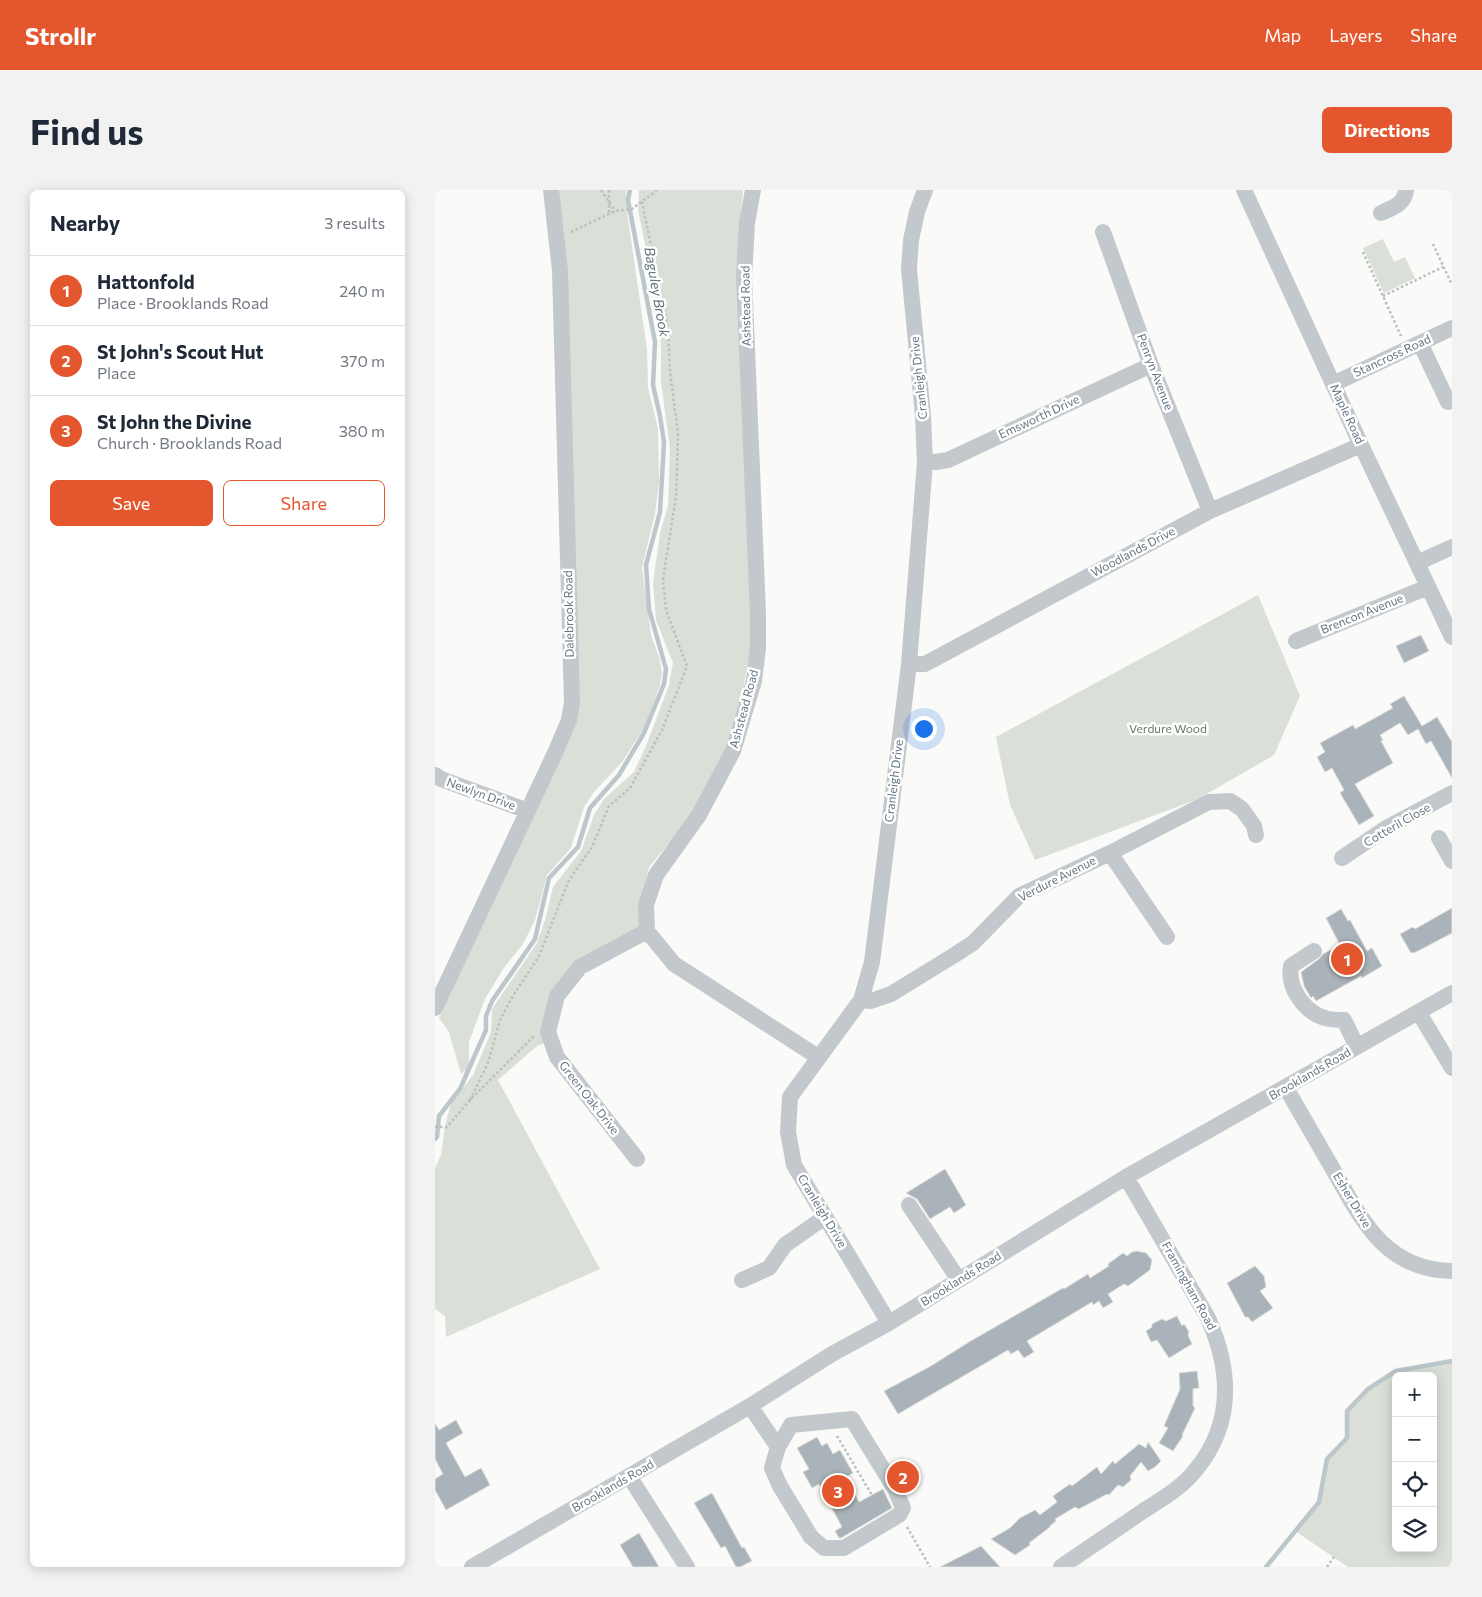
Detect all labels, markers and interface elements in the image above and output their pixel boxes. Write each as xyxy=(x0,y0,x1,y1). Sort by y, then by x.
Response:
text: Strollr xyxy=(25,21,96,50)
text: Map xyxy=(1264,24,1301,46)
text: Layers xyxy=(1329,24,1382,46)
text: Share xyxy=(1410,24,1457,46)
button: Directions xyxy=(1322,107,1452,153)
text: Find us xyxy=(30,109,144,152)
text: Nearby xyxy=(50,210,120,235)
text: 3 results xyxy=(324,213,385,232)
water label: Baguley Brook xyxy=(641,246,674,339)
street label: Ashstead Road xyxy=(737,265,753,347)
text: Hattonfold xyxy=(97,270,195,293)
text: 1 xyxy=(62,281,70,300)
text: 240 m xyxy=(339,281,385,300)
text: Place · Brooklands Road xyxy=(97,293,269,312)
street label: Penryn Avenue xyxy=(1135,331,1177,412)
street label: Stancross Road xyxy=(1351,331,1433,379)
street label: Cranleigh Drive xyxy=(907,336,929,420)
text: St John's Scout Hut xyxy=(97,340,264,363)
text: 2 xyxy=(61,351,71,370)
text: 370 m xyxy=(340,351,385,370)
text: Place xyxy=(97,363,136,382)
street label: Maple Road xyxy=(1328,381,1368,446)
street label: Emsworth Drive xyxy=(996,391,1081,441)
text: St John the Divine xyxy=(97,410,251,433)
text: 3 xyxy=(61,421,71,440)
text: 380 m xyxy=(339,421,385,440)
text: Church · Brooklands Road xyxy=(97,433,282,452)
button: Save xyxy=(50,480,213,526)
button: Share xyxy=(223,480,385,526)
street label: Woodlands Drive xyxy=(1088,523,1177,579)
street label: Dalebrook Road xyxy=(560,570,576,658)
street label: Brencon Avenue xyxy=(1318,590,1405,636)
street label: Ashstead Road xyxy=(726,668,760,750)
your location xyxy=(911,716,937,742)
park label: Verdure Wood xyxy=(1129,721,1207,735)
street label: Cranleigh Drive xyxy=(881,739,905,823)
street label: Newlyn Drive xyxy=(445,774,518,812)
street label: Cotteril Close xyxy=(1361,799,1432,849)
street label: Verdure Avenue xyxy=(1015,853,1098,904)
pin: 1 xyxy=(1331,940,1363,978)
street label: Brooklands Road xyxy=(1266,1044,1353,1102)
street label: Green Oak Drive xyxy=(557,1058,623,1137)
street label: Esher Drive xyxy=(1331,1169,1375,1230)
street label: Cranleigh Drive xyxy=(795,1171,850,1250)
street label: Framingham Road xyxy=(1160,1239,1220,1332)
street label: Brooklands Road xyxy=(918,1248,1003,1308)
map controls xyxy=(1392,1372,1437,1552)
button: + xyxy=(1392,1372,1437,1417)
button: − xyxy=(1392,1417,1437,1462)
street label: Brooklands Road xyxy=(569,1456,656,1514)
pin: 2 xyxy=(887,1458,919,1496)
button: locate xyxy=(1392,1462,1437,1507)
pin: 3 xyxy=(822,1472,854,1510)
button: layers xyxy=(1392,1507,1437,1552)

